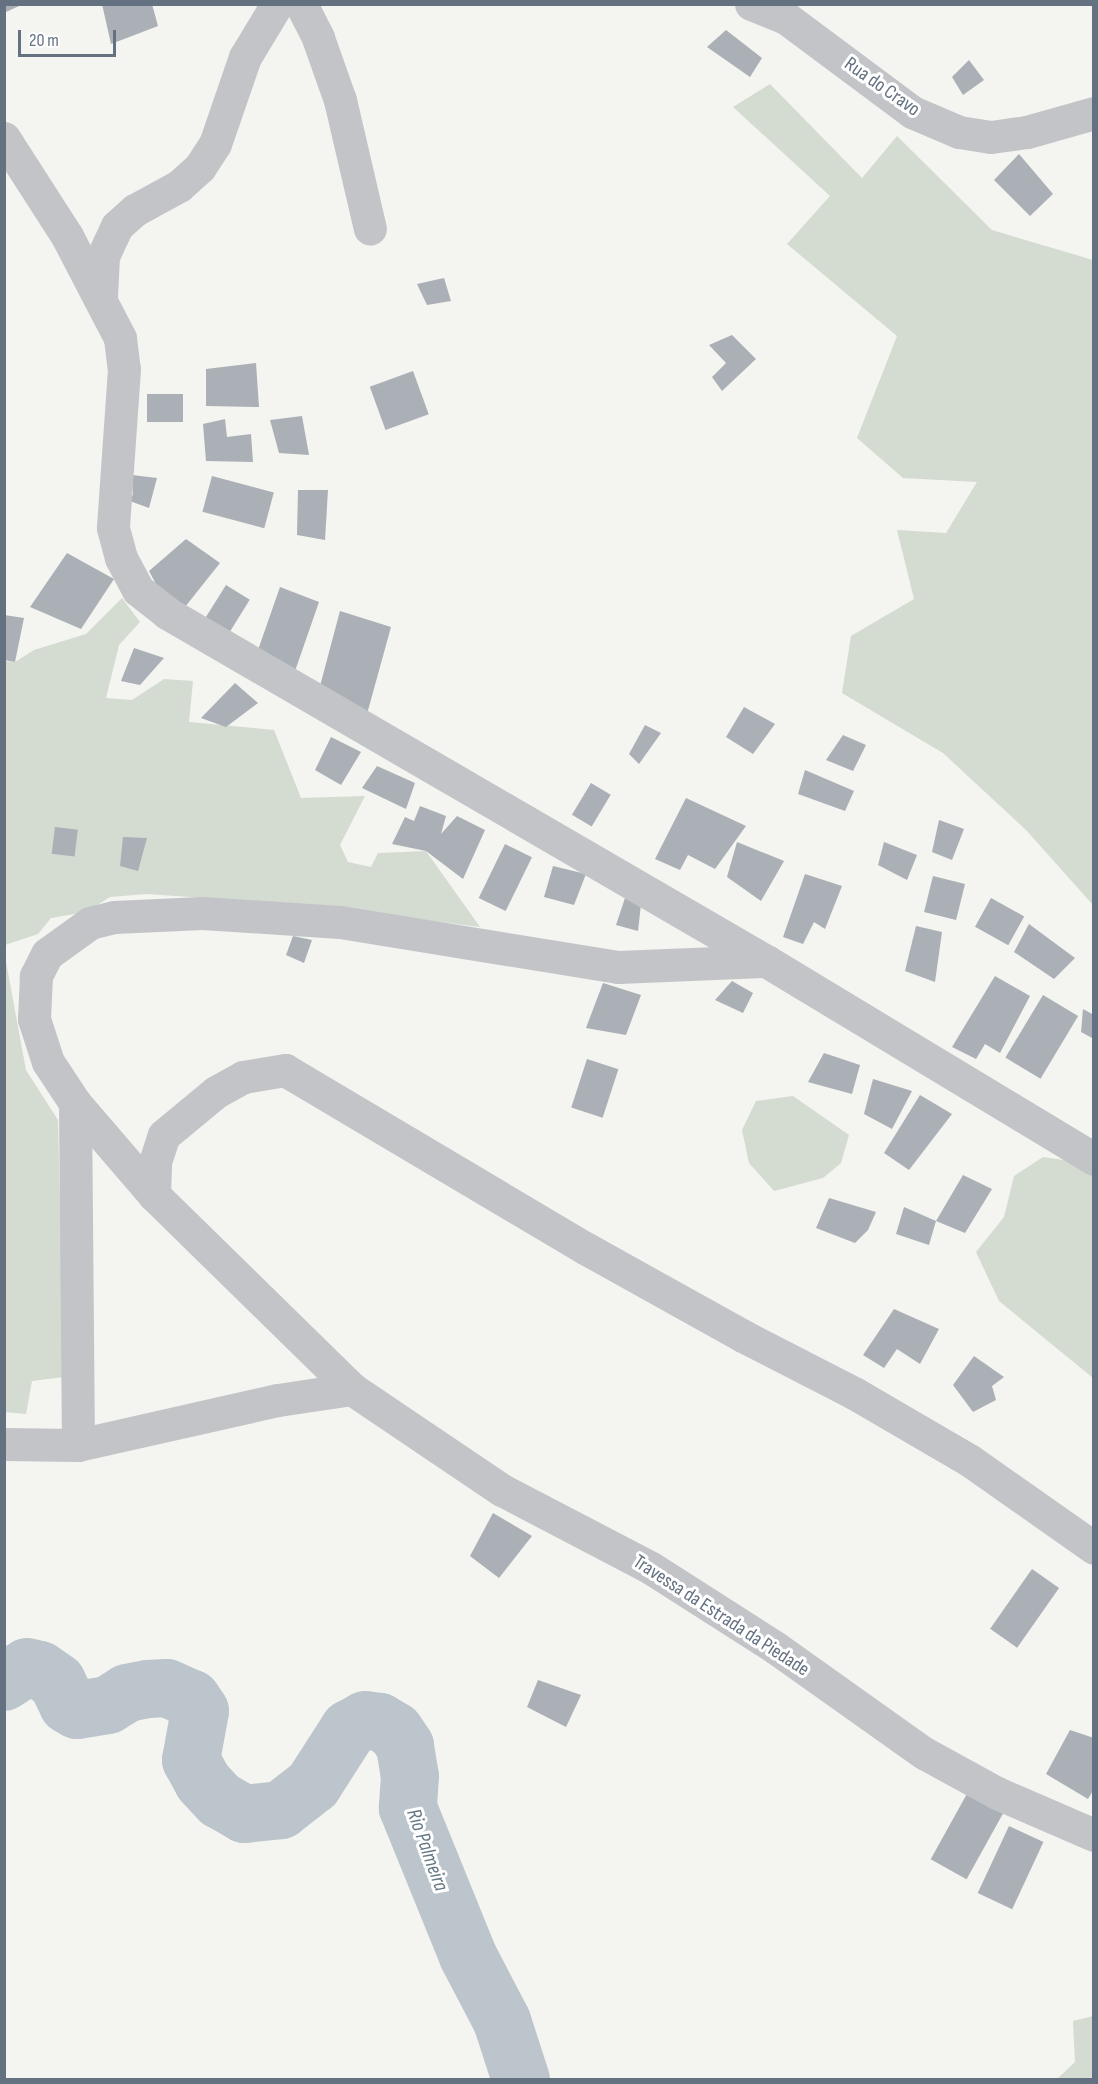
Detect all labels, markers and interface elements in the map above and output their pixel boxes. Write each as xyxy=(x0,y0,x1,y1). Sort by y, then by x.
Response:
scale bar xyxy=(21,18,118,56)
text: 20 m xyxy=(29,30,59,51)
street label: Rua do Cravo xyxy=(840,52,924,122)
street label: Travessa da Estrada da Piedade xyxy=(628,1550,814,1682)
water label: Rio Palmeira xyxy=(401,1806,453,1894)

